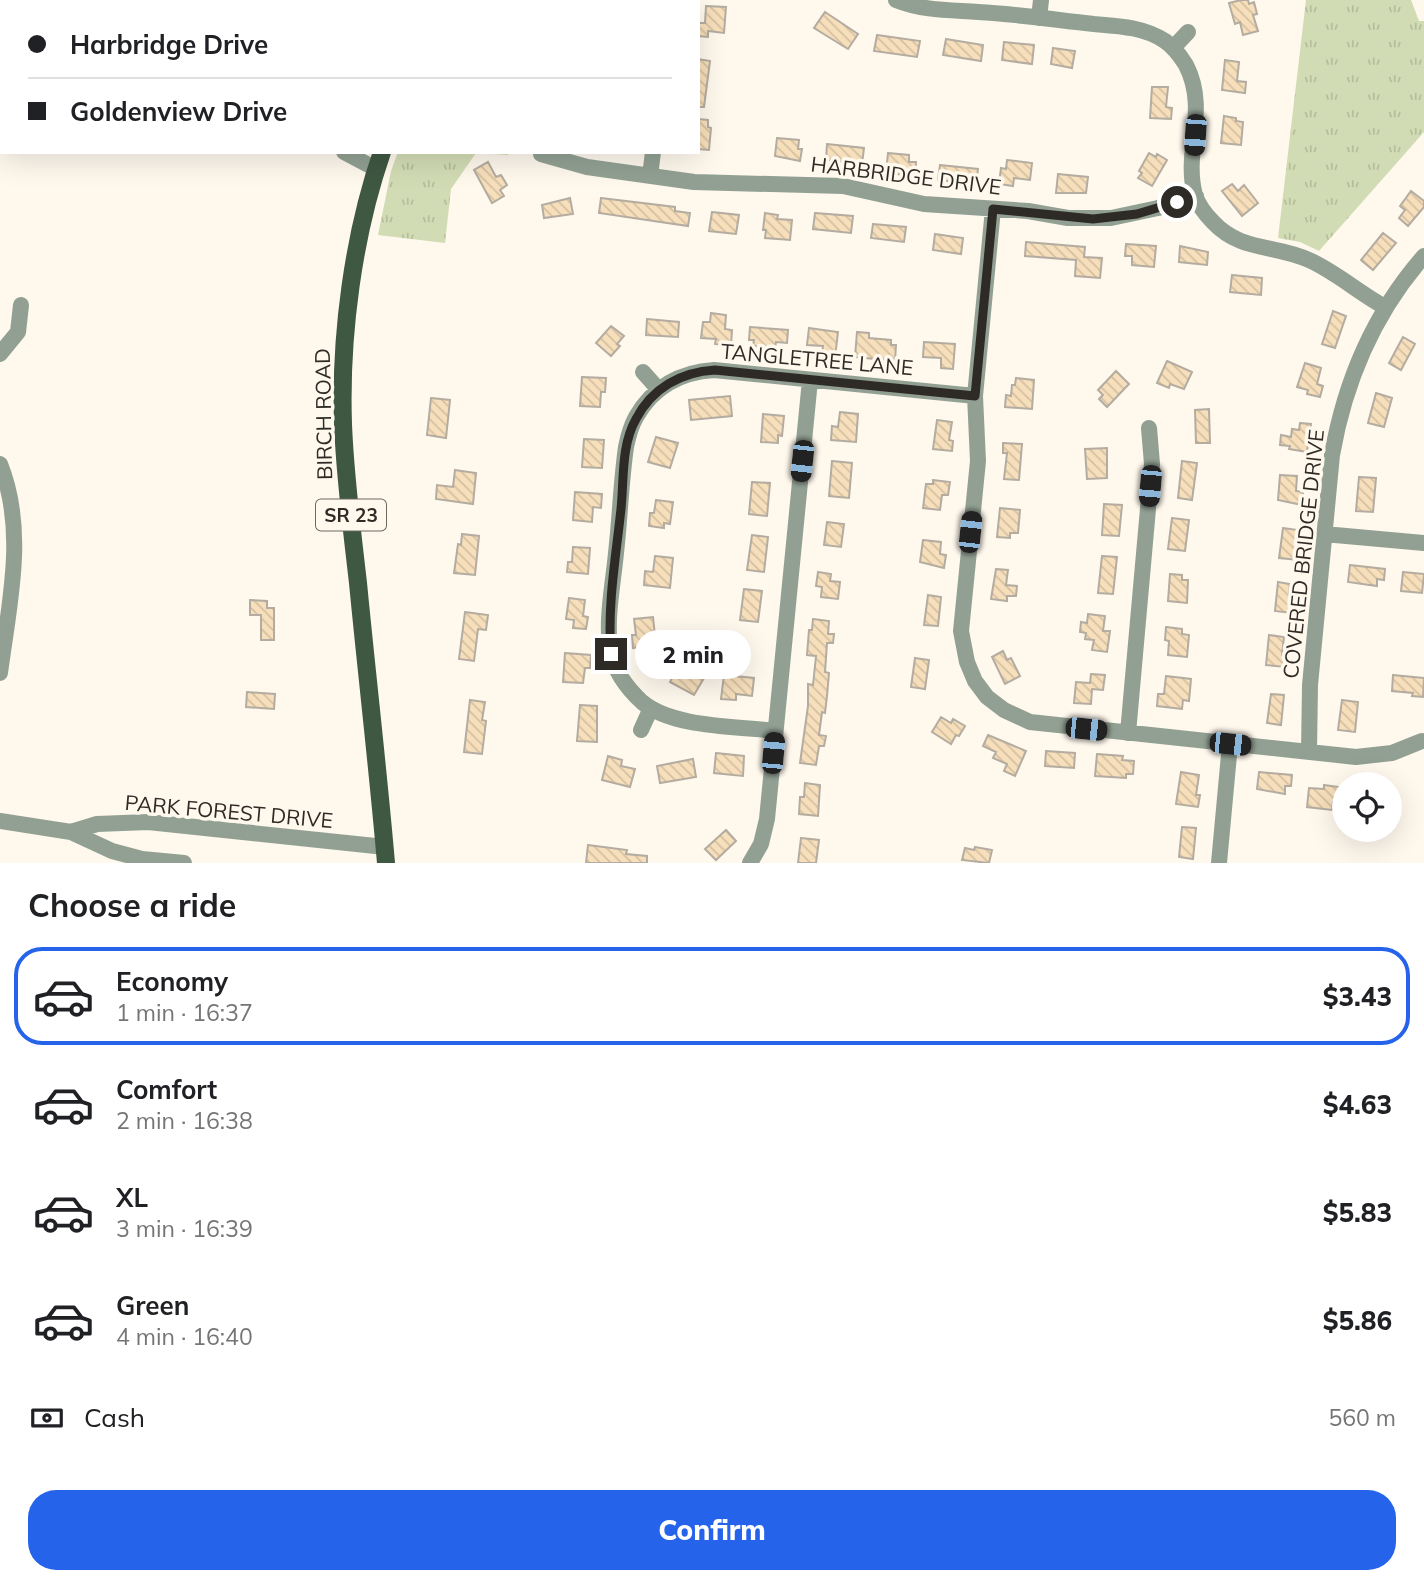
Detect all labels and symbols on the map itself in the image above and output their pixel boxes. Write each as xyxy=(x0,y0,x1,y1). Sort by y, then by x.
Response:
car xyxy=(1184,113,1207,157)
street label: HARBRIDGE DRIVE xyxy=(809,150,1003,200)
route start xyxy=(1161,186,1193,218)
street label: TANGLETREE LANE xyxy=(720,338,914,380)
street label: BIRCH ROAD xyxy=(309,348,337,480)
street label: COVERED BRIDGE DRIVE xyxy=(1277,428,1329,680)
car xyxy=(790,439,815,483)
car xyxy=(1138,464,1163,508)
road number: SR 23 xyxy=(316,500,386,530)
car xyxy=(958,510,983,554)
callout: 2 min xyxy=(636,630,751,678)
route end xyxy=(595,638,627,670)
car xyxy=(1065,716,1108,742)
car xyxy=(761,731,786,775)
car xyxy=(1209,731,1252,757)
street label: PARK FOREST DRIVE xyxy=(124,789,334,833)

